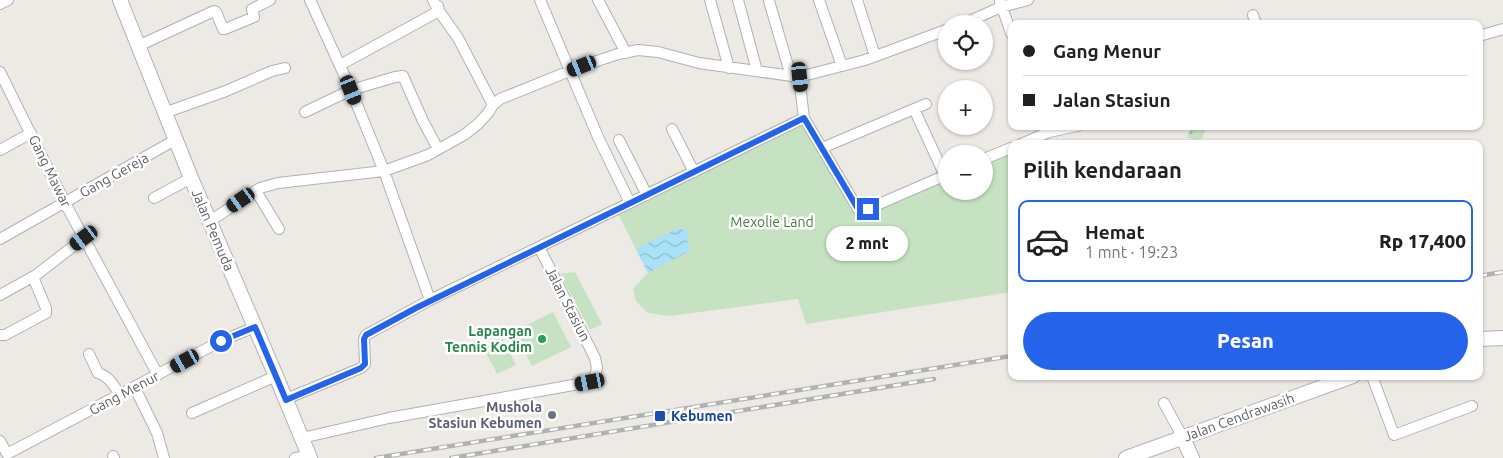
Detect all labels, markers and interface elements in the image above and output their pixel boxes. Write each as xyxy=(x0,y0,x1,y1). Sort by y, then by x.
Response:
map controls xyxy=(938,15,993,200)
button: locate xyxy=(938,15,993,70)
text: Gang Menur xyxy=(1053,40,1161,62)
car xyxy=(565,53,598,79)
car xyxy=(790,61,809,93)
car xyxy=(338,73,363,107)
button: + xyxy=(938,80,993,135)
text: Jalan Stasiun xyxy=(1053,89,1171,111)
street label: Gang Mawar xyxy=(26,132,75,210)
button: − xyxy=(938,145,993,200)
street label: Gang Gereja xyxy=(77,149,151,201)
text: Pilih kendaraan xyxy=(1023,157,1182,182)
car xyxy=(224,185,257,215)
street label: Jalan Pemuda xyxy=(189,187,237,273)
route end xyxy=(857,198,879,220)
park label: Mexolie Land xyxy=(730,214,814,230)
icon: car xyxy=(1025,219,1070,264)
text: Hemat xyxy=(1085,221,1145,243)
car xyxy=(67,223,100,253)
callout: 2 mnt xyxy=(827,226,909,262)
text: Rp 17,400 xyxy=(1379,230,1466,252)
text: 2 mnt xyxy=(845,234,889,252)
text: 1 mnt · 19:23 xyxy=(1085,243,1178,261)
street label: Jalan Stasiun xyxy=(542,264,594,344)
button: Pesan xyxy=(1023,312,1468,370)
place label: Lapangan Tennis Kodim xyxy=(445,323,532,355)
route start xyxy=(210,330,232,352)
marker: Lapangan Tennis Kodim xyxy=(536,333,548,345)
car xyxy=(168,347,201,375)
street label: Gang Menur xyxy=(86,368,162,418)
car xyxy=(573,372,606,392)
street label: Jalan Cendrawasih xyxy=(1181,390,1297,444)
place label: Mushola Stasiun Kebumen xyxy=(429,399,542,431)
place label: Kebumen xyxy=(671,408,733,424)
marker: Mushola Stasiun Kebumen xyxy=(546,409,558,421)
marker: Kebumen xyxy=(653,409,667,423)

